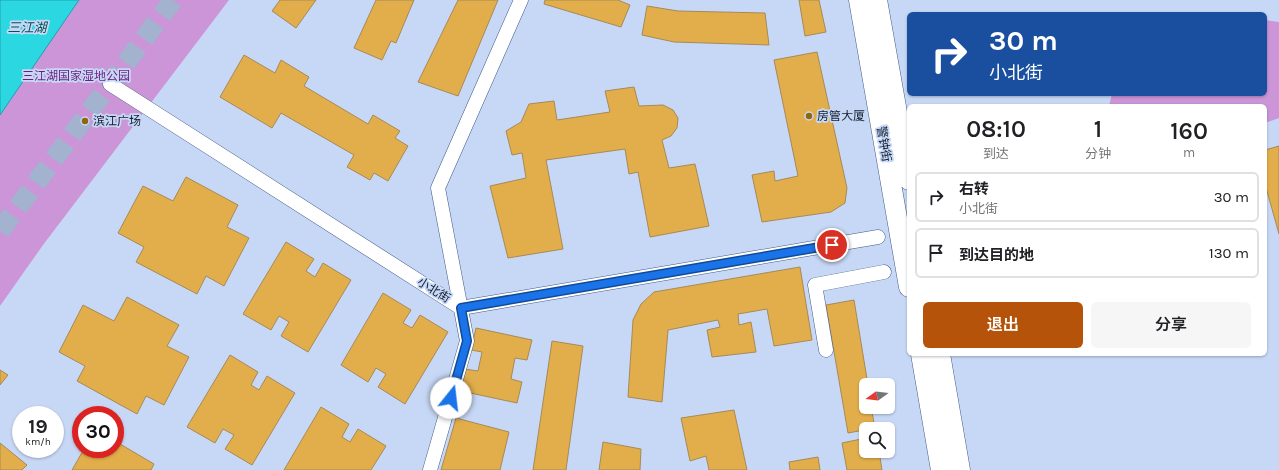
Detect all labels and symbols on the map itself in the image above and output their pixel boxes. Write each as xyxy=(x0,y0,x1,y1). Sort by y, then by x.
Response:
water label: 三江湖 xyxy=(7,20,48,35)
park label: 三江湖国家湿地公园 xyxy=(22,69,130,83)
place label: 房管大厦 xyxy=(817,109,865,123)
marker: 房管大厦 xyxy=(804,111,814,121)
place label: 滨江广场 xyxy=(93,114,141,128)
marker: 滨江广场 xyxy=(80,116,90,126)
street label: 警钟街 xyxy=(874,125,894,163)
pin xyxy=(815,228,849,262)
street label: 小北街 xyxy=(415,275,453,305)
position arrow xyxy=(430,377,472,419)
north arrow xyxy=(859,378,895,414)
speed limit sign: 30 xyxy=(72,406,124,458)

